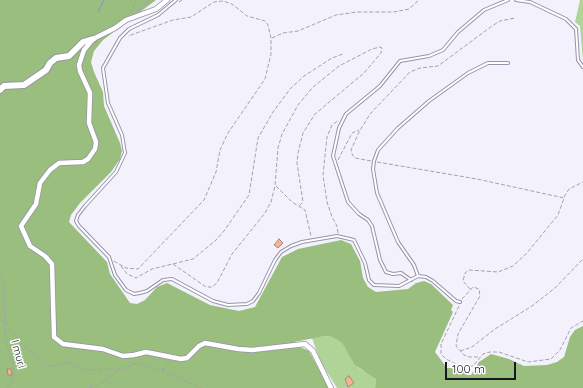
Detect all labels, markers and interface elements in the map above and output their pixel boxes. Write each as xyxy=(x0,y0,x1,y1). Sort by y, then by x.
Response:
street label: I muri xyxy=(8,338,28,370)
scale bar xyxy=(447,354,518,380)
text: 100 m xyxy=(452,361,485,376)

